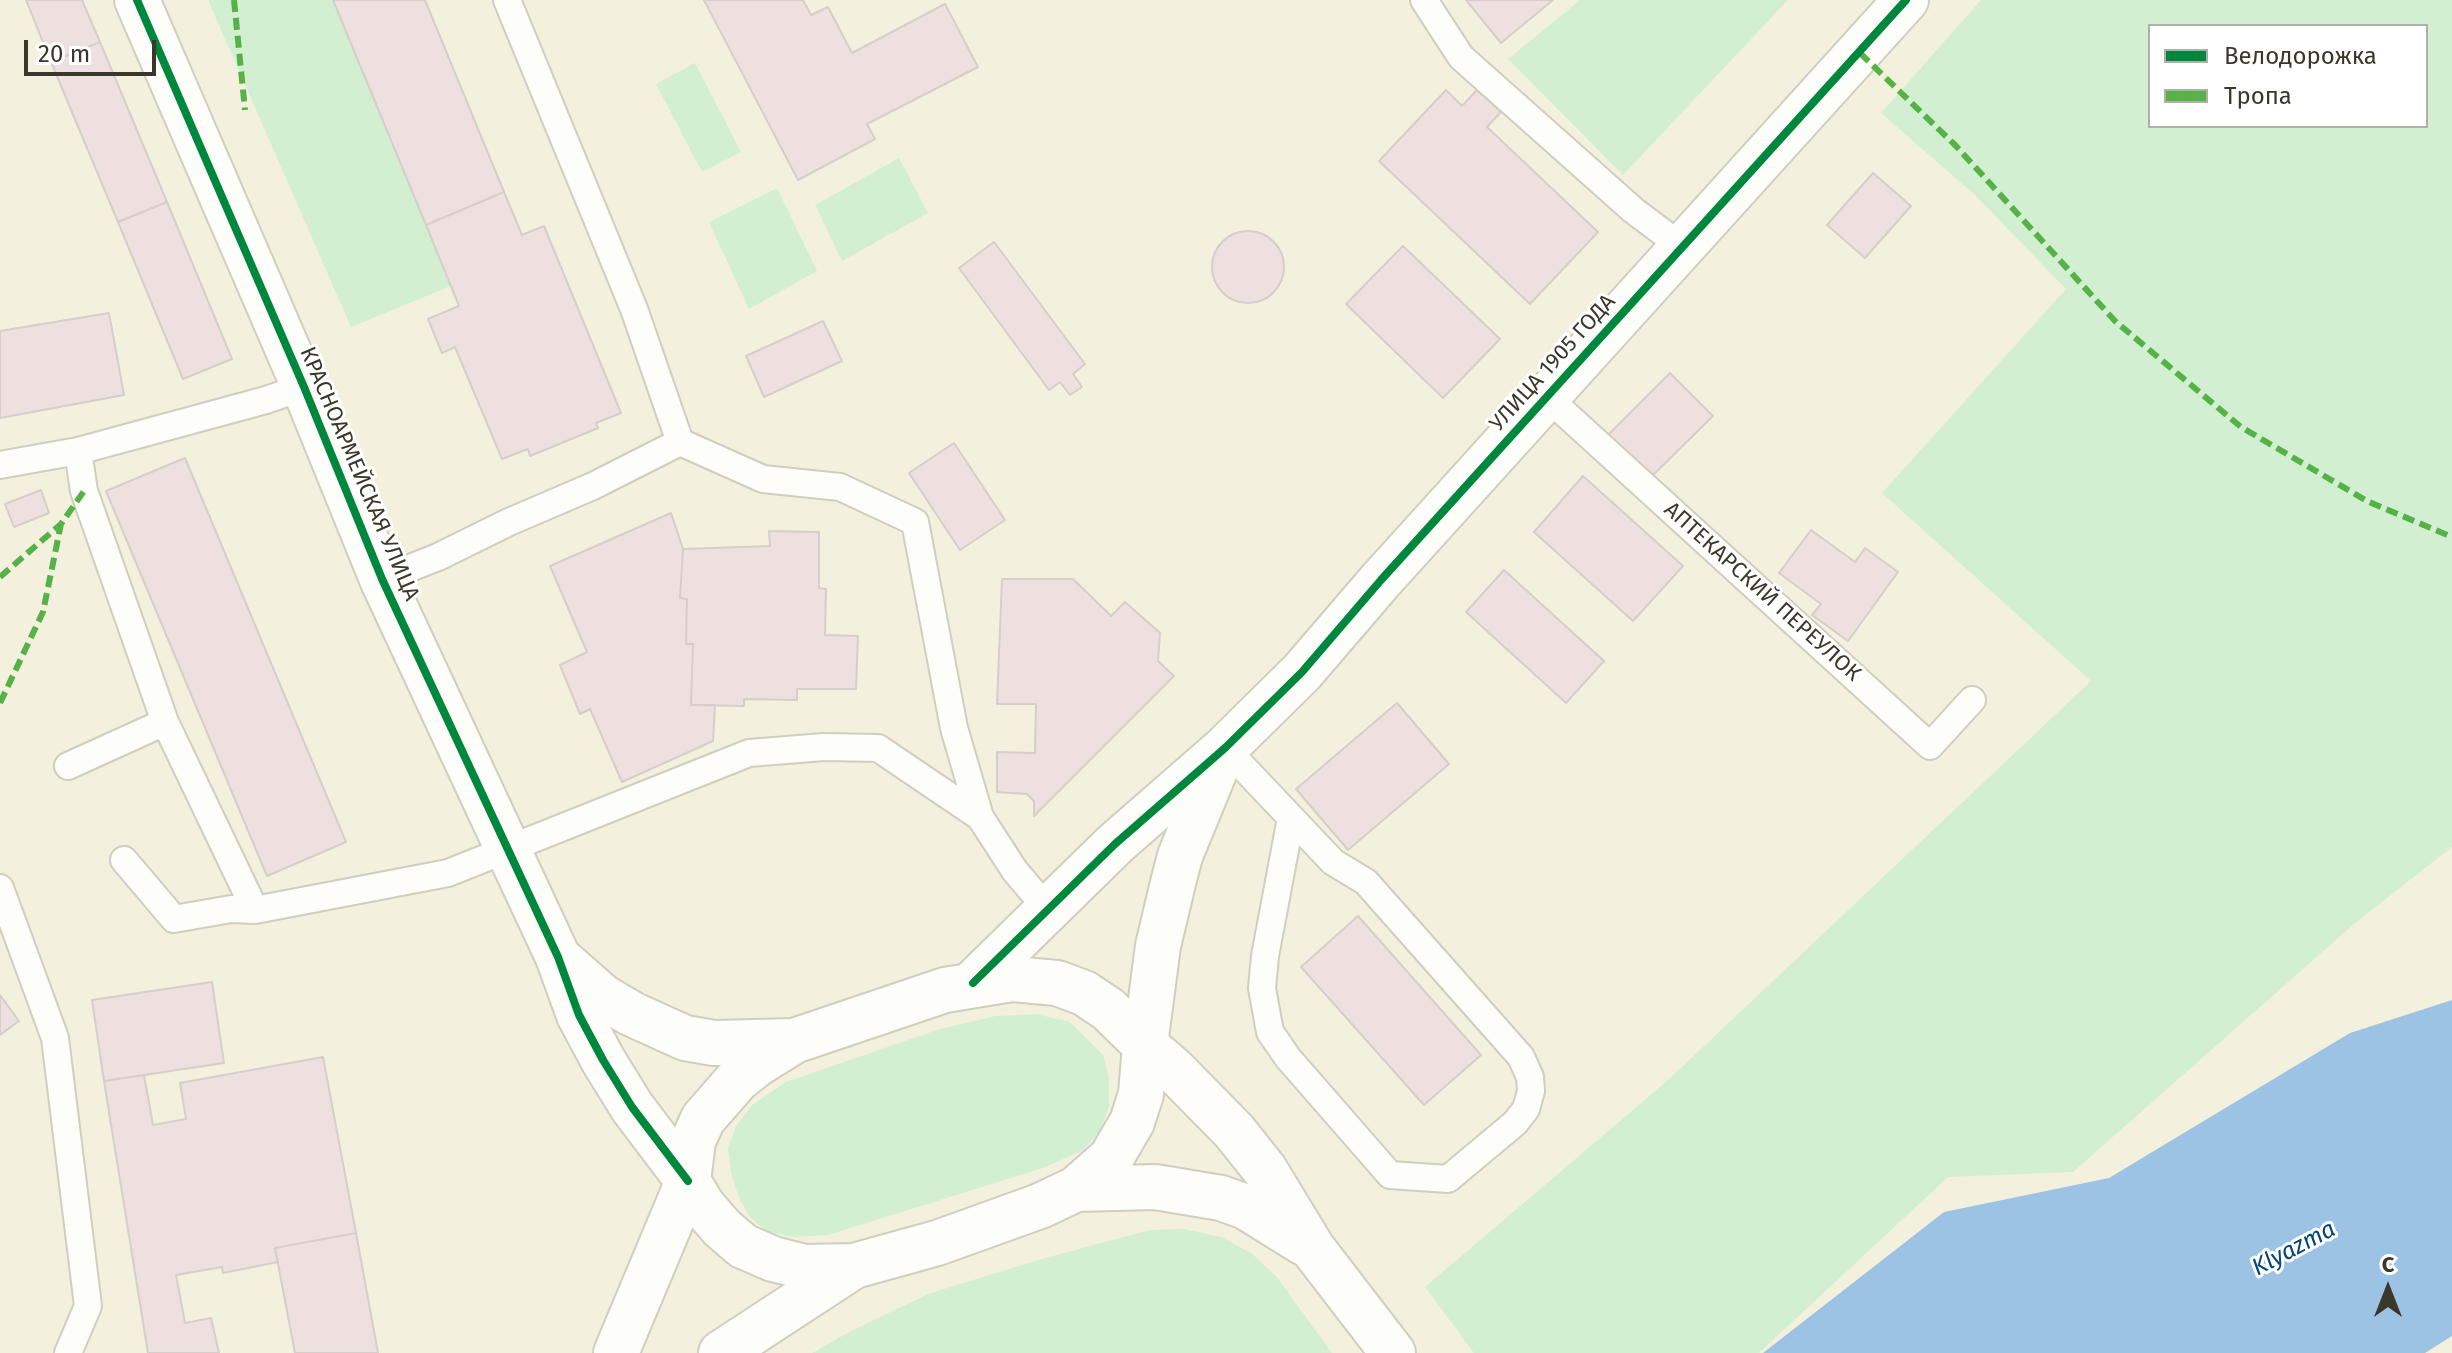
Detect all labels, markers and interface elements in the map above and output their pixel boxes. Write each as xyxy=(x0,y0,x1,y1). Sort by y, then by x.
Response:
scale bar xyxy=(28,24,160,74)
legend xyxy=(2148,24,2428,128)
text: 20 m xyxy=(38,40,90,68)
text: Велодорожка xyxy=(2224,42,2377,70)
text: Тропа xyxy=(2224,82,2292,110)
street label: УЛИЦА 1905 ГОДА xyxy=(1485,289,1621,437)
street label: КРАСНОАРМЕЙСКАЯ УЛИЦА xyxy=(294,343,424,605)
street label: АПТЕКАРСКИЙ ПЕРЕУЛОК xyxy=(1658,497,1866,687)
water label: Klyazma xyxy=(2247,1215,2341,1283)
north arrow xyxy=(2348,1249,2428,1329)
text: С xyxy=(2382,1251,2394,1278)

